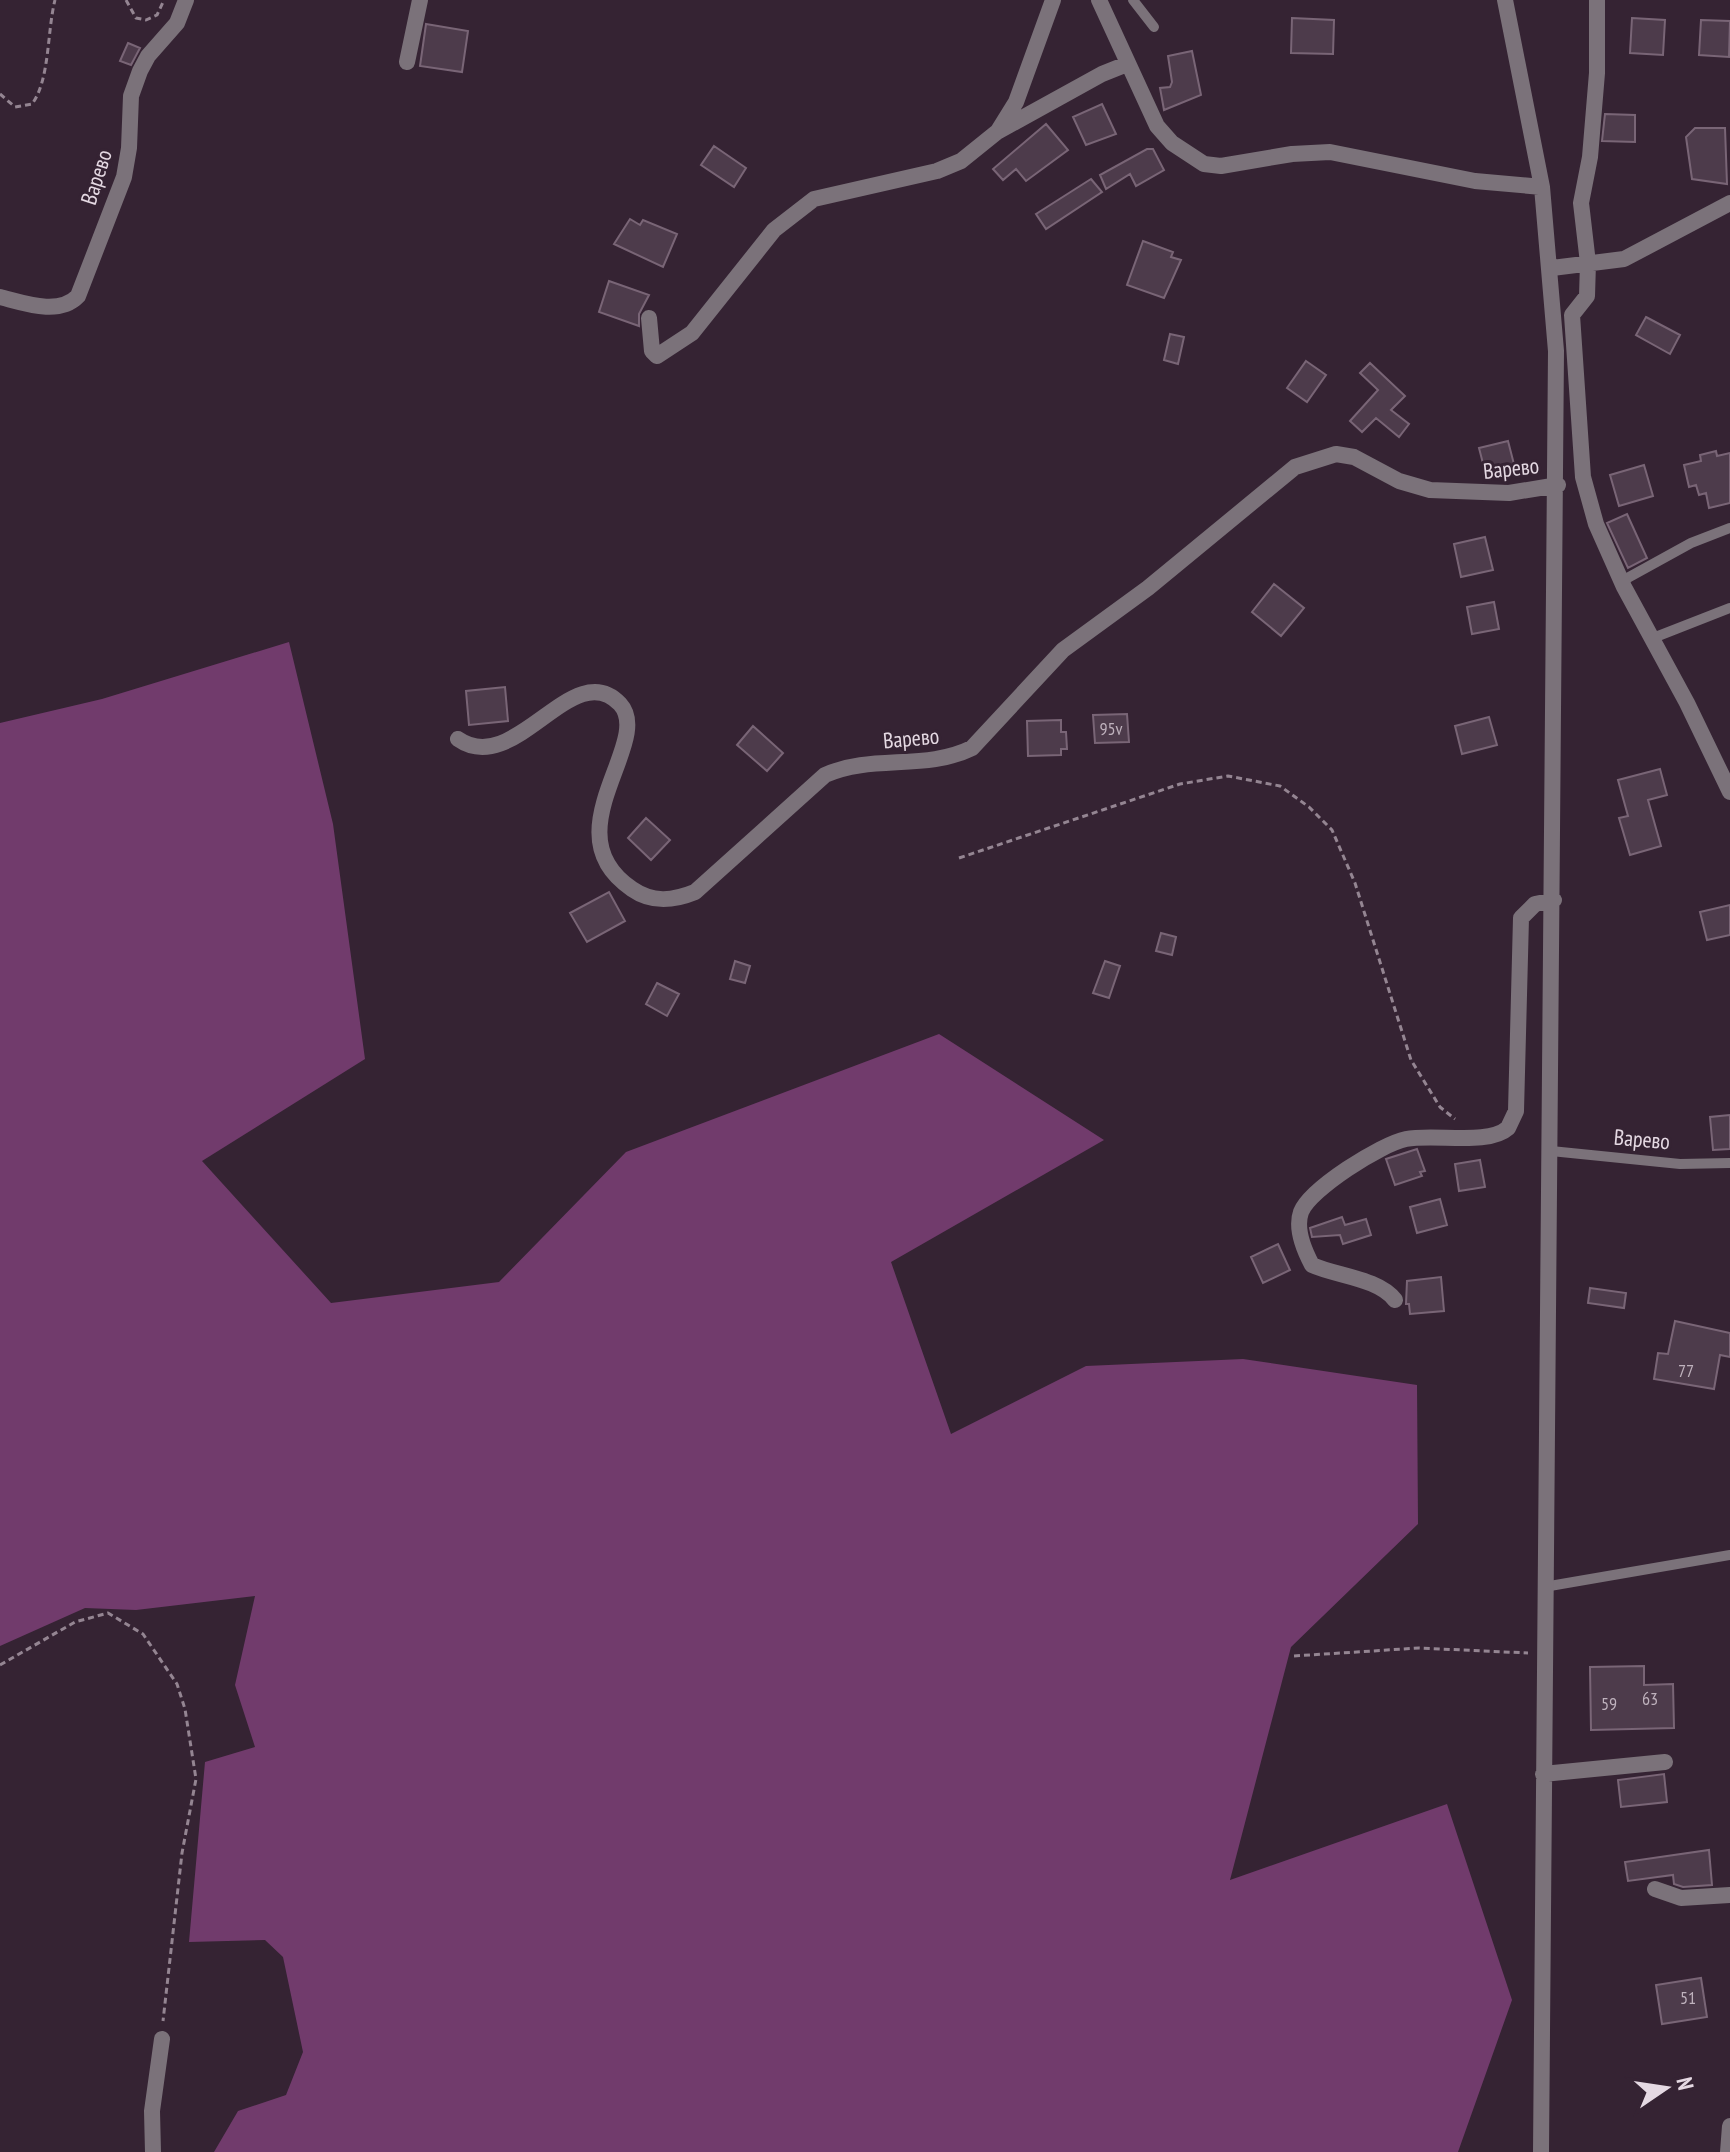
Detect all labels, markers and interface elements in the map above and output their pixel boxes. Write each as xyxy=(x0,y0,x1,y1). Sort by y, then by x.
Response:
street label: Варево xyxy=(74,146,118,208)
street label: Варево xyxy=(1482,451,1540,485)
house number: 95v xyxy=(1099,717,1123,740)
street label: Варево xyxy=(882,722,940,754)
street label: Варево xyxy=(1613,1123,1671,1155)
house number: 77 xyxy=(1678,1359,1694,1382)
house number: 63 xyxy=(1642,1687,1658,1710)
house number: 59 xyxy=(1601,1692,1617,1715)
house number: 51 xyxy=(1680,1986,1696,2009)
north arrow xyxy=(1626,2048,1706,2128)
text: N xyxy=(1671,2075,1700,2092)

